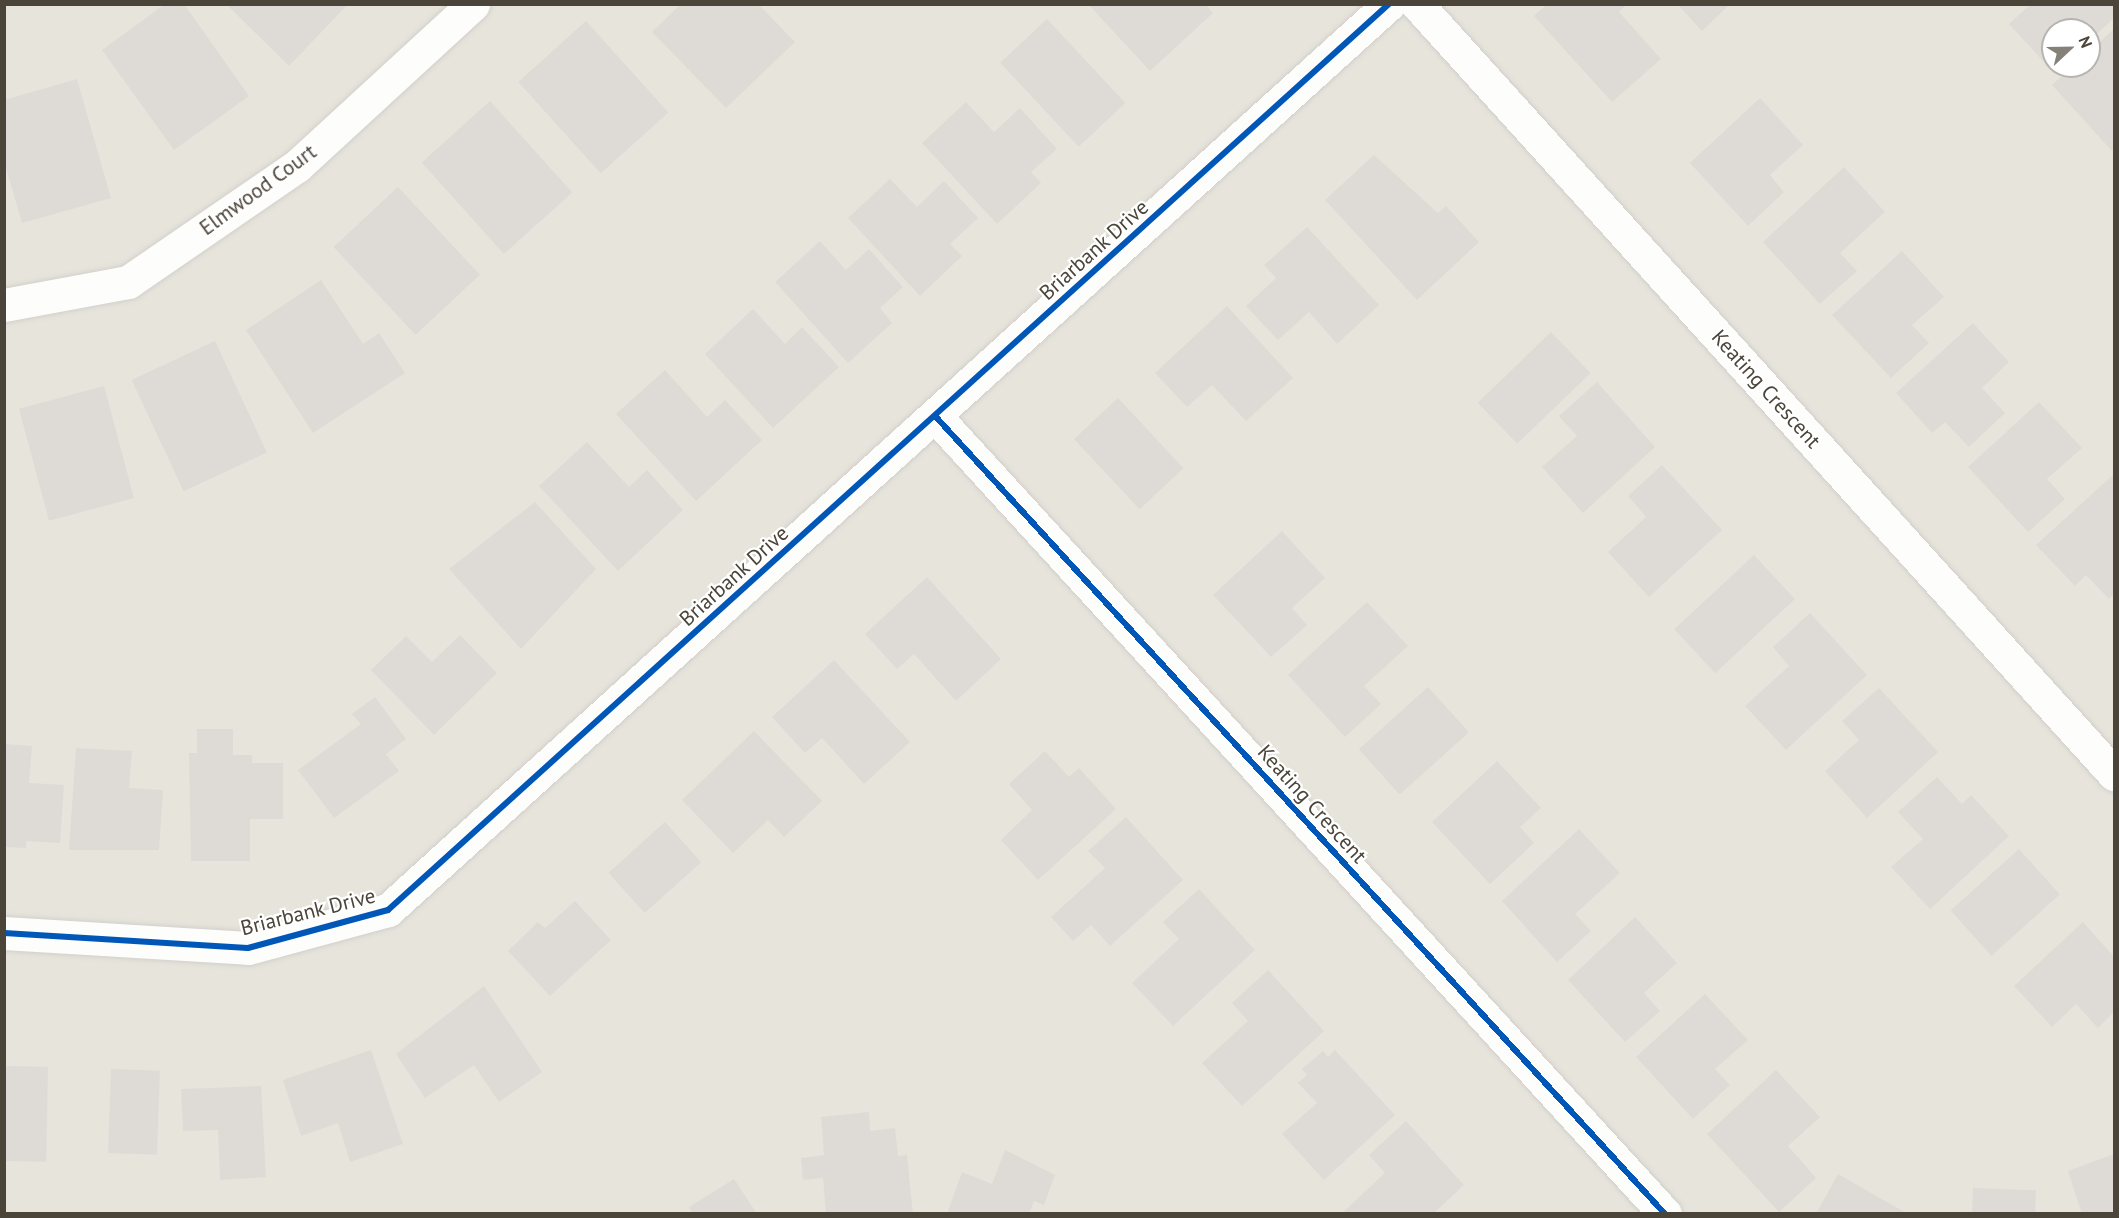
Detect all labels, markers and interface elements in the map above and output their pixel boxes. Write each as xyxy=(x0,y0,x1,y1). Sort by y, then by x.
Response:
north arrow xyxy=(2041,18,2101,78)
text: N xyxy=(2075,33,2097,51)
street label: Elmwood Court xyxy=(195,139,321,241)
street label: Briarbank Drive xyxy=(1034,194,1154,306)
street label: Keating Crescent xyxy=(1706,325,1826,453)
street label: Briarbank Drive xyxy=(674,520,794,632)
street label: Keating Crescent xyxy=(1252,740,1372,868)
street label: Briarbank Drive xyxy=(238,883,378,941)

